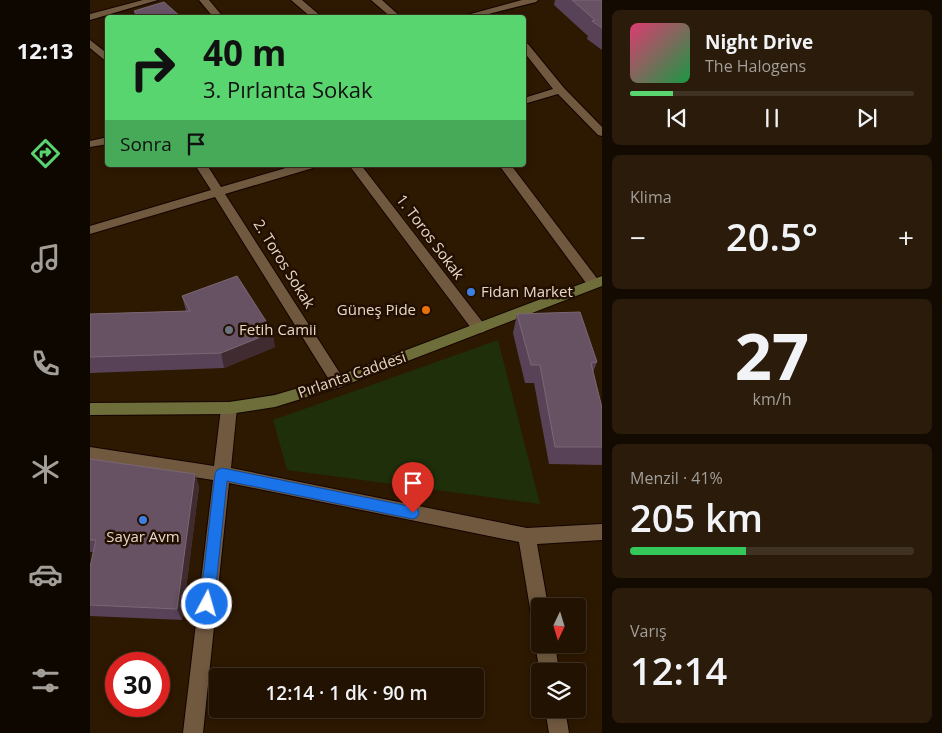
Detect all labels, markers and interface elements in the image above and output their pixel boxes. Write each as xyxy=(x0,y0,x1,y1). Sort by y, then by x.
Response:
text: 40 m xyxy=(203,29,286,76)
text: Night Drive xyxy=(705,29,813,55)
text: 12:13 xyxy=(17,35,73,65)
icon: right xyxy=(120,35,185,100)
text: The Halogens xyxy=(705,55,806,77)
text: 3. Pırlanta Sokak xyxy=(203,74,373,104)
icon: previous xyxy=(663,104,691,132)
icon: pause xyxy=(758,104,786,132)
icon: next xyxy=(853,104,881,132)
icon: arrive xyxy=(182,130,210,158)
text: Sonra xyxy=(120,131,172,157)
icon: directions xyxy=(28,136,63,171)
text: Klima xyxy=(630,186,672,208)
street label: 1. Toros Sokak xyxy=(392,190,469,283)
text: 20.5° xyxy=(726,210,818,262)
street label: 2. Toros Sokak xyxy=(250,215,320,312)
text: − xyxy=(630,218,646,256)
text: + xyxy=(898,218,914,256)
icon: music xyxy=(28,241,63,276)
place label: Fidan Market xyxy=(481,281,573,301)
marker: Fidan Market xyxy=(465,286,477,298)
place label: Güneş Pide xyxy=(337,299,416,319)
marker: Güneş Pide xyxy=(420,304,432,316)
text: 27 xyxy=(735,311,809,399)
place label: Fetih Camii xyxy=(239,319,317,339)
marker: Fetih Camii xyxy=(223,324,235,336)
icon: phone xyxy=(28,346,63,381)
street label: Pırlanta Caddesi xyxy=(295,346,409,402)
text: km/h xyxy=(753,388,791,410)
icon: climate xyxy=(28,452,63,487)
pin xyxy=(392,462,434,513)
text: Menzil · 41% xyxy=(630,467,723,489)
icon: arrive xyxy=(399,469,427,497)
text: 205 km xyxy=(630,491,763,543)
marker: Sayar Avm xyxy=(137,514,149,526)
place label: Sayar Avm xyxy=(106,526,180,546)
icon: car xyxy=(28,557,63,592)
position arrow xyxy=(180,577,232,629)
north arrow xyxy=(531,598,586,652)
map controls xyxy=(531,598,586,718)
text: Varış xyxy=(630,620,667,642)
text: 12:14 xyxy=(630,644,727,696)
speed limit sign: 30 xyxy=(105,652,170,717)
icon: filters xyxy=(28,663,63,698)
button: layers xyxy=(531,663,586,718)
text: 12:14 · 1 dk · 90 m xyxy=(265,680,428,706)

